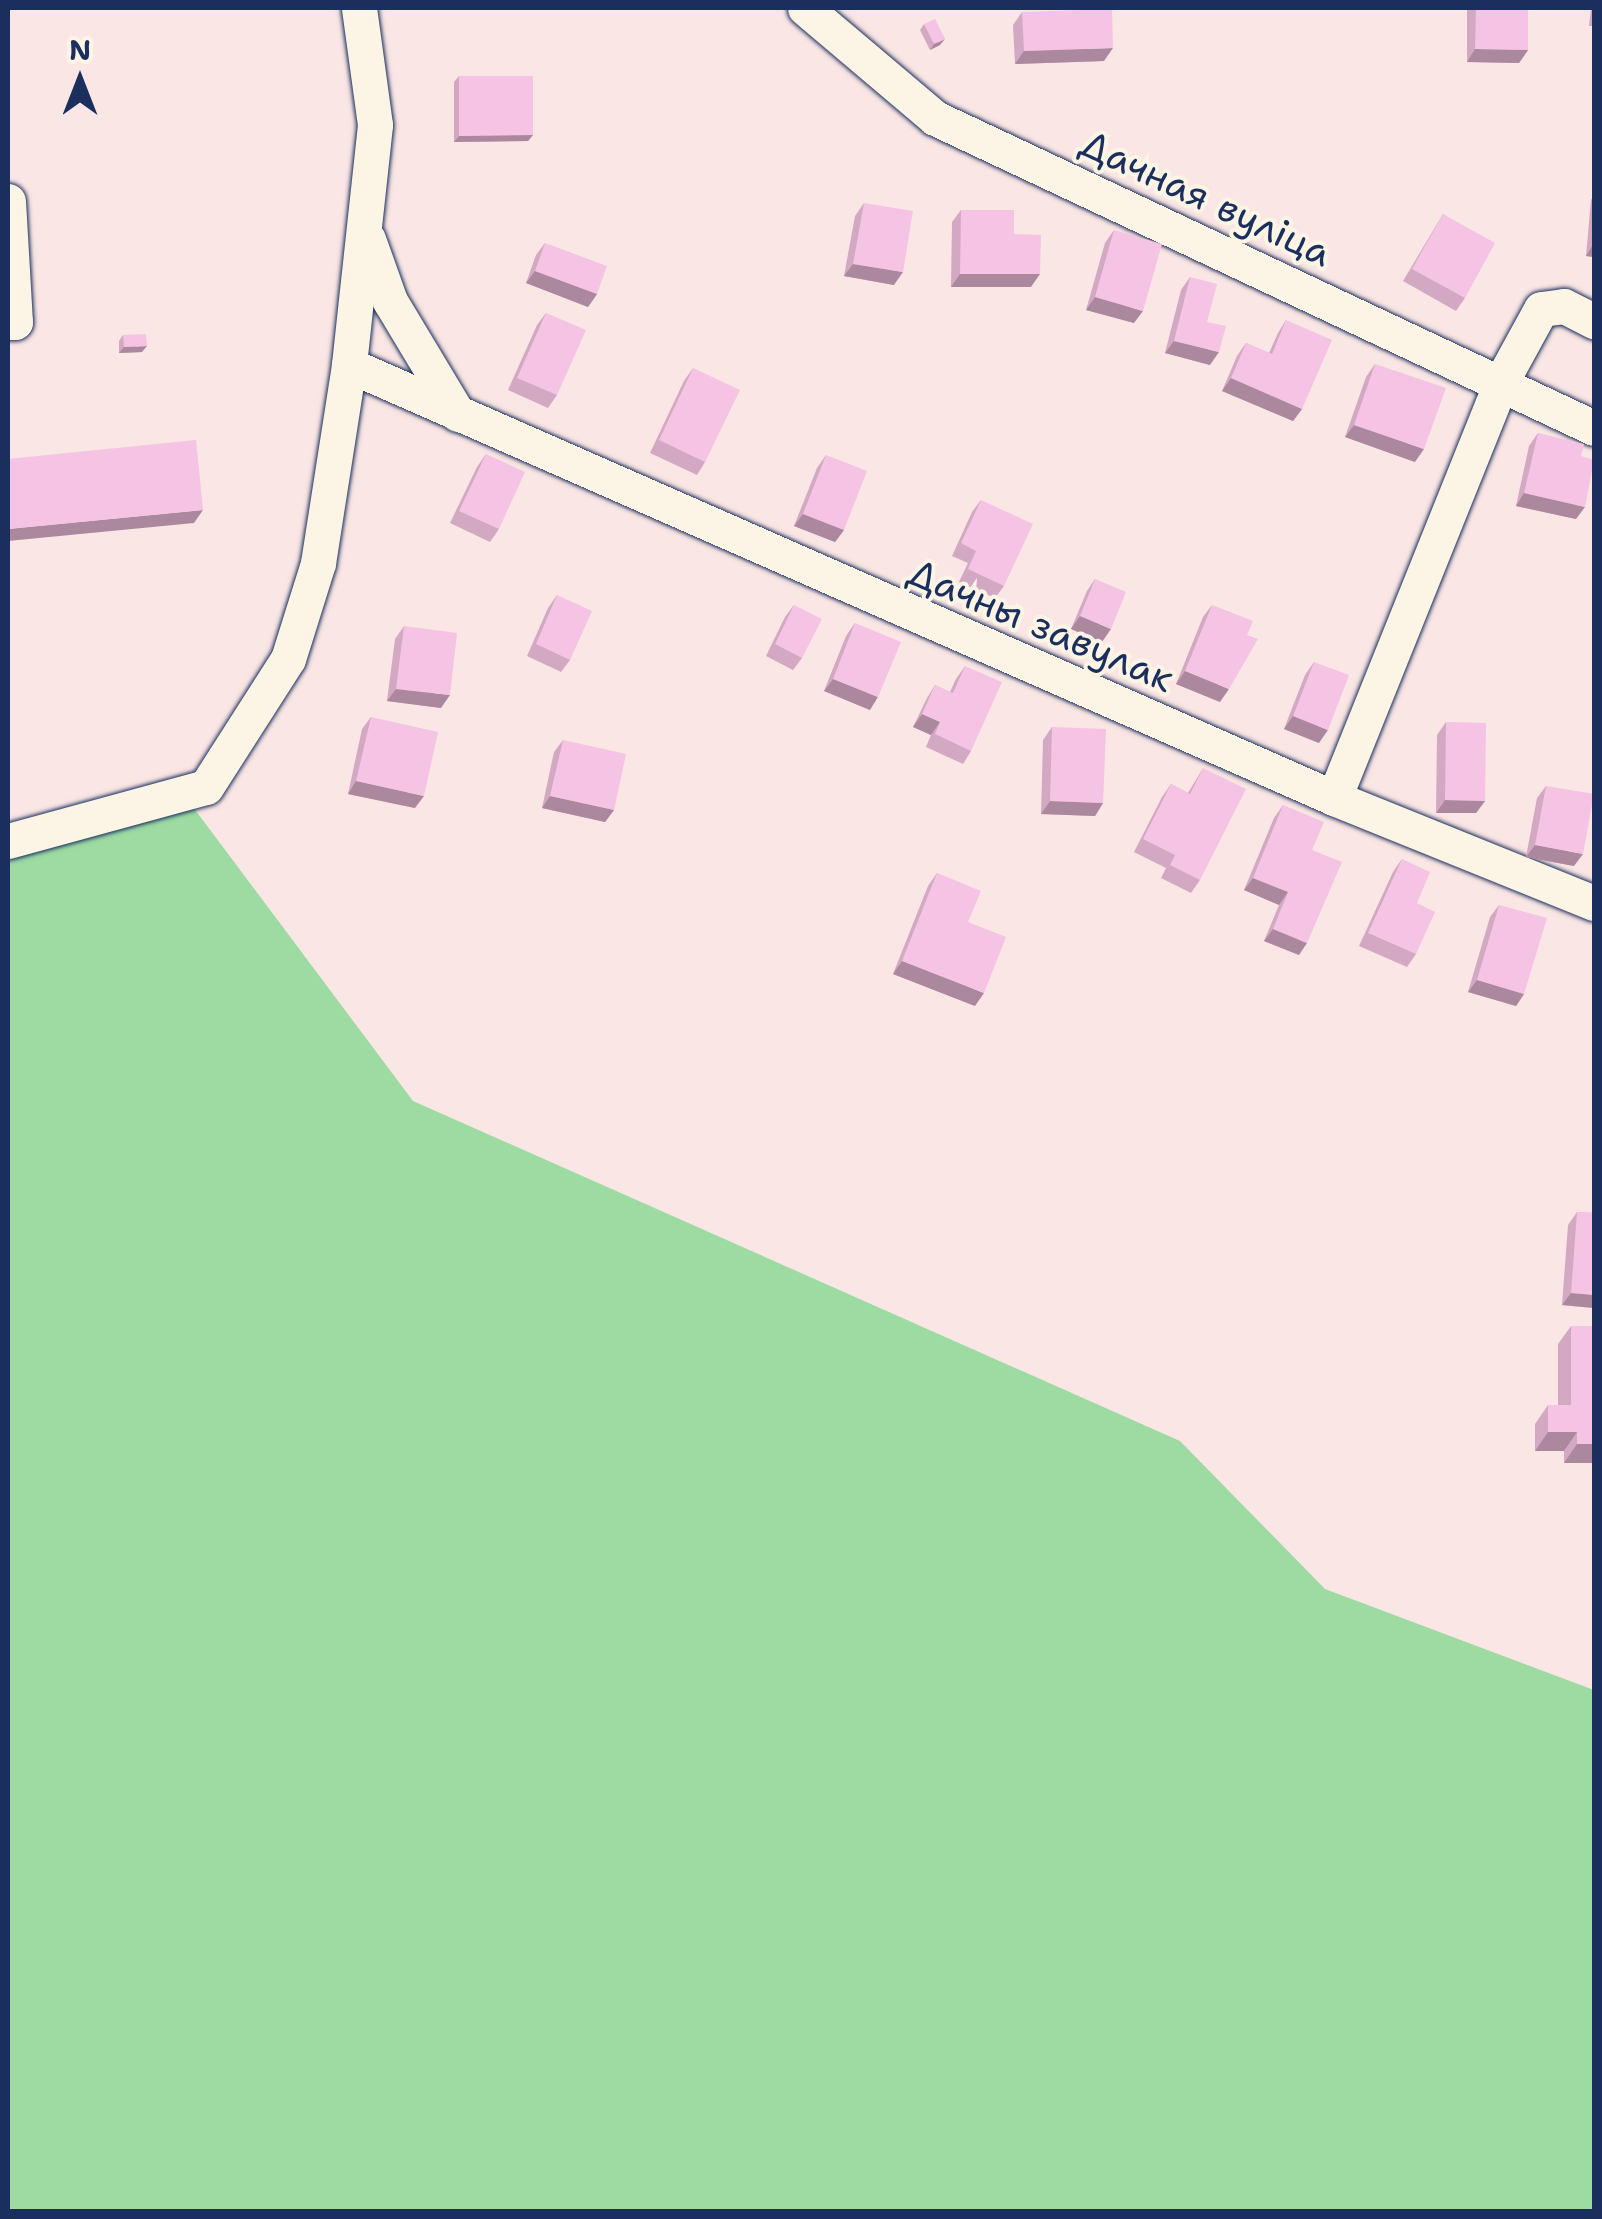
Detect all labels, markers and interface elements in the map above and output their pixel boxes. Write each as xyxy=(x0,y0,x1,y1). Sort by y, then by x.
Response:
north arrow xyxy=(30,30,130,130)
text: N xyxy=(69,31,91,69)
street label: Дачная вуліца xyxy=(1073,120,1339,276)
street label: Дачны завулак xyxy=(901,549,1181,701)

